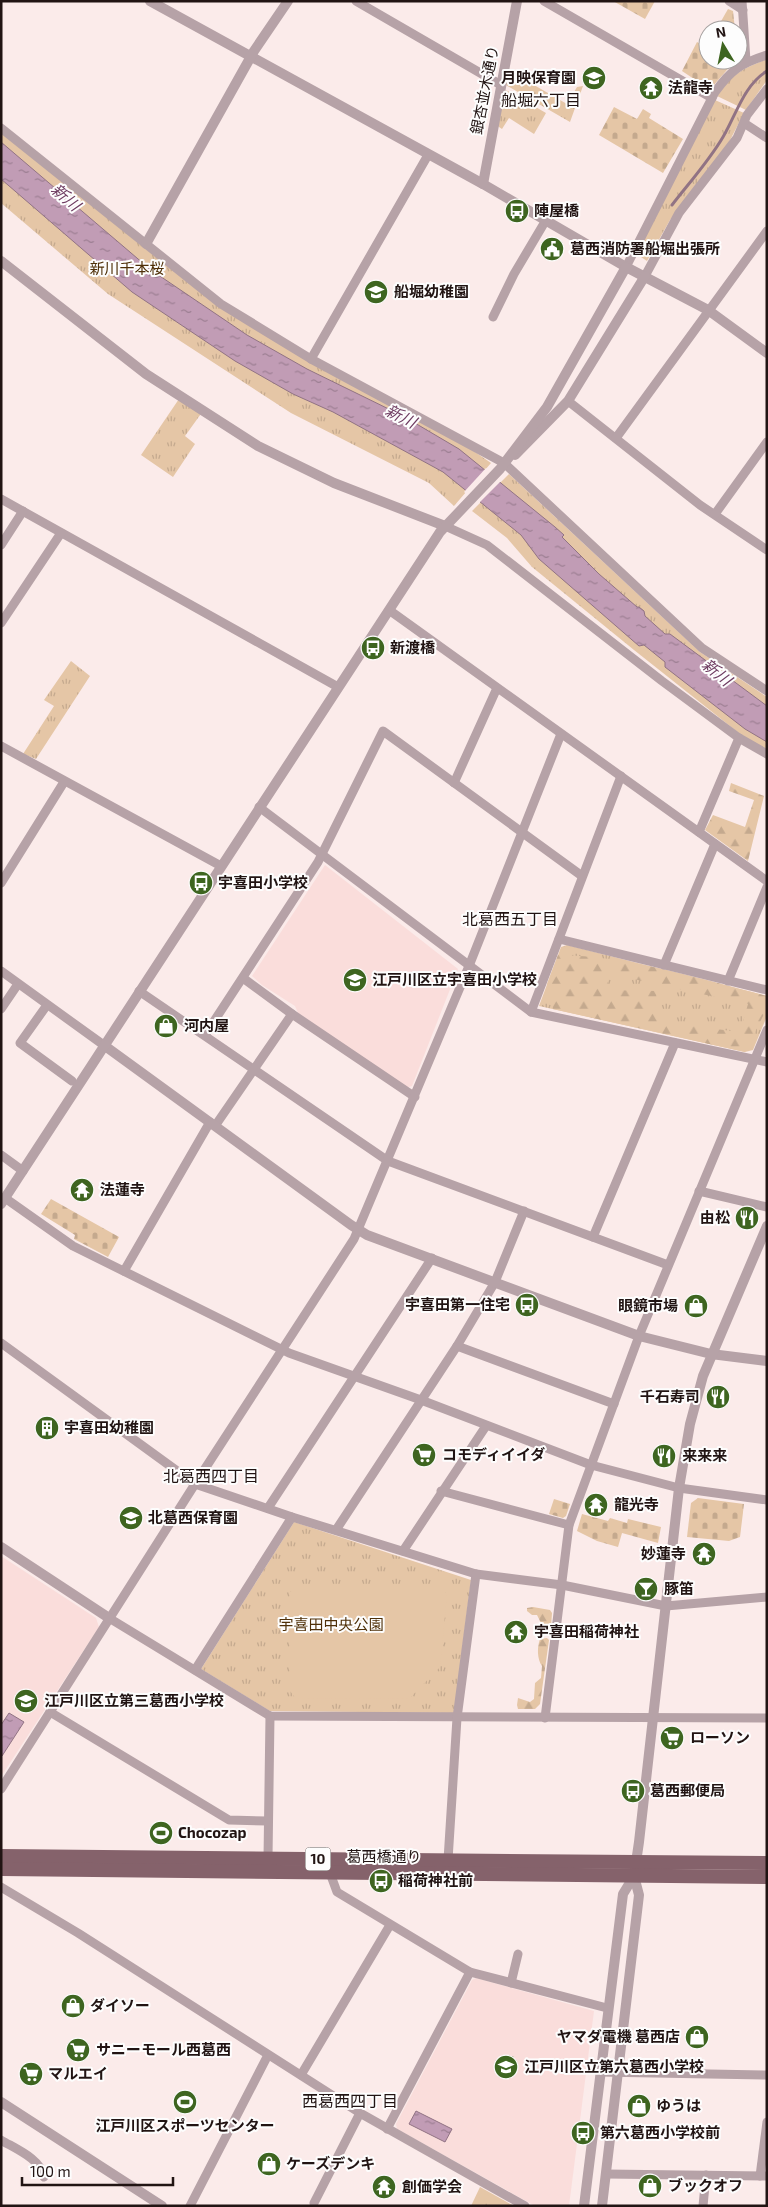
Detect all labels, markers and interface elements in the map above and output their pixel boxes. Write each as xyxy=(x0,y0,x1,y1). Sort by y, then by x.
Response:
north arrow xyxy=(698,20,748,70)
text: N xyxy=(714,22,727,41)
street label: 銀杏並木通り xyxy=(467,44,501,136)
school or university icon: 月映保育園 xyxy=(581,65,607,91)
place label: 月映保育園 xyxy=(501,68,576,86)
temple icon: 法龍寺 xyxy=(638,75,664,101)
place label: 法龍寺 xyxy=(668,78,713,96)
district label: 船堀六丁目 xyxy=(501,90,581,109)
water label: 新川 xyxy=(48,179,86,216)
bus stop icon: 陣屋橋 xyxy=(504,198,530,224)
place label: 陣屋橋 xyxy=(534,201,580,219)
public building icon: 葛西消防署船堀出張所 xyxy=(539,236,565,262)
place label: 葛西消防署船堀出張所 xyxy=(570,239,720,257)
park label: 新川千本桜 xyxy=(89,259,165,277)
school or university icon: 船堀幼稚園 xyxy=(363,279,389,305)
place label: 船堀幼稚園 xyxy=(394,282,469,300)
water label: 新川 xyxy=(383,400,422,432)
bus stop icon: 新渡橋 xyxy=(360,635,386,661)
place label: 新渡橋 xyxy=(390,638,436,656)
water label: 新川 xyxy=(699,654,737,690)
bus stop icon: 宇喜田小学校 xyxy=(188,870,214,896)
place label: 宇喜田小学校 xyxy=(218,873,308,891)
district label: 北葛西五丁目 xyxy=(462,909,558,928)
school or university icon: 江戸川区立宇喜田小学校 xyxy=(342,967,368,993)
place label: 江戸川区立宇喜田小学校 xyxy=(372,970,537,988)
shop icon: 河内屋 xyxy=(153,1013,179,1039)
place label: 河内屋 xyxy=(184,1016,229,1034)
temple icon: 法蓮寺 xyxy=(69,1177,95,1203)
place label: 法蓮寺 xyxy=(100,1180,145,1198)
restaurant icon: 由松 xyxy=(734,1205,760,1231)
place label: 由松 xyxy=(700,1208,730,1226)
bus stop icon: 宇喜田第一住宅 xyxy=(514,1292,540,1318)
shop icon: 眼鏡市場 xyxy=(683,1293,709,1319)
place label: 宇喜田第一住宅 xyxy=(405,1295,510,1313)
place label: 眼鏡市場 xyxy=(618,1296,678,1314)
restaurant icon: 千石寿司 xyxy=(705,1384,731,1410)
place label: 千石寿司 xyxy=(640,1387,700,1405)
building icon: 宇喜田幼稚園 xyxy=(34,1415,60,1441)
place label: 宇喜田幼稚園 xyxy=(64,1418,154,1436)
supermarket icon: コモディイイダ xyxy=(411,1442,437,1468)
restaurant icon: 来来来 xyxy=(651,1443,677,1469)
place label: コモディイイダ xyxy=(442,1445,545,1463)
place label: 来来来 xyxy=(682,1446,727,1464)
district label: 北葛西四丁目 xyxy=(163,1466,259,1485)
temple icon: 龍光寺 xyxy=(583,1492,609,1518)
place label: 龍光寺 xyxy=(614,1495,659,1513)
school or university icon: 北葛西保育園 xyxy=(118,1505,144,1531)
place label: 北葛西保育園 xyxy=(148,1508,238,1526)
temple icon: 妙蓮寺 xyxy=(691,1541,717,1567)
place label: 妙蓮寺 xyxy=(641,1544,686,1562)
bar icon: 豚笛 xyxy=(633,1576,659,1602)
place label: 豚笛 xyxy=(664,1579,694,1597)
park label: 宇喜田中央公園 xyxy=(278,1615,384,1633)
temple icon: 宇喜田稲荷神社 xyxy=(503,1619,529,1645)
place label: 宇喜田稲荷神社 xyxy=(534,1622,639,1640)
school or university icon: 江戸川区立第三葛西小学校 xyxy=(13,1688,39,1714)
place label: 江戸川区立第三葛西小学校 xyxy=(44,1691,224,1709)
supermarket icon: ローソン xyxy=(659,1725,685,1751)
place label: ローソン xyxy=(690,1728,750,1746)
bus stop icon: 葛西郵便局 xyxy=(620,1778,646,1804)
place label: 葛西郵便局 xyxy=(650,1781,725,1799)
sports icon: Chocozap xyxy=(148,1820,174,1846)
place label: Chocozap xyxy=(178,1823,247,1841)
street label: 葛西橋通り xyxy=(346,1847,422,1865)
road number: 10 xyxy=(306,1848,330,1870)
bus stop icon: 稲荷神社前 xyxy=(368,1868,394,1894)
place label: 稲荷神社前 xyxy=(398,1871,473,1889)
shop icon: ダイソー xyxy=(60,1993,86,2019)
place label: ダイソー xyxy=(90,1996,150,2014)
shop icon: ヤマダ電機 葛西店 xyxy=(684,2024,710,2050)
place label: ヤマダ電機 葛西店 xyxy=(557,2027,680,2045)
supermarket icon: サニーモール西葛西 xyxy=(65,2037,91,2063)
place label: サニーモール西葛西 xyxy=(96,2040,231,2058)
school or university icon: 江戸川区立第六葛西小学校 xyxy=(493,2054,519,2080)
place label: 江戸川区立第六葛西小学校 xyxy=(524,2057,704,2075)
supermarket icon: マルエイ xyxy=(18,2061,44,2087)
place label: マルエイ xyxy=(48,2064,108,2082)
sports icon: 江戸川区スポーツセンター xyxy=(172,2089,198,2115)
district label: 西葛西四丁目 xyxy=(302,2091,398,2110)
shop icon: ゆうは xyxy=(626,2093,652,2119)
place label: ゆうは xyxy=(656,2096,701,2114)
place label: 江戸川区スポーツセンター xyxy=(95,2116,275,2134)
bus stop icon: 第六葛西小学校前 xyxy=(570,2120,596,2146)
place label: 第六葛西小学校前 xyxy=(600,2123,720,2141)
shop icon: ケーズデンキ xyxy=(256,2151,282,2177)
scale bar xyxy=(22,2154,174,2186)
place label: ケーズデンキ xyxy=(286,2154,375,2172)
text: 100 m xyxy=(30,2162,71,2180)
shop icon: ブックオフ xyxy=(637,2173,663,2199)
temple icon: 創価学会 xyxy=(371,2174,397,2200)
place label: ブックオフ xyxy=(668,2176,743,2194)
place label: 創価学会 xyxy=(402,2177,462,2195)

